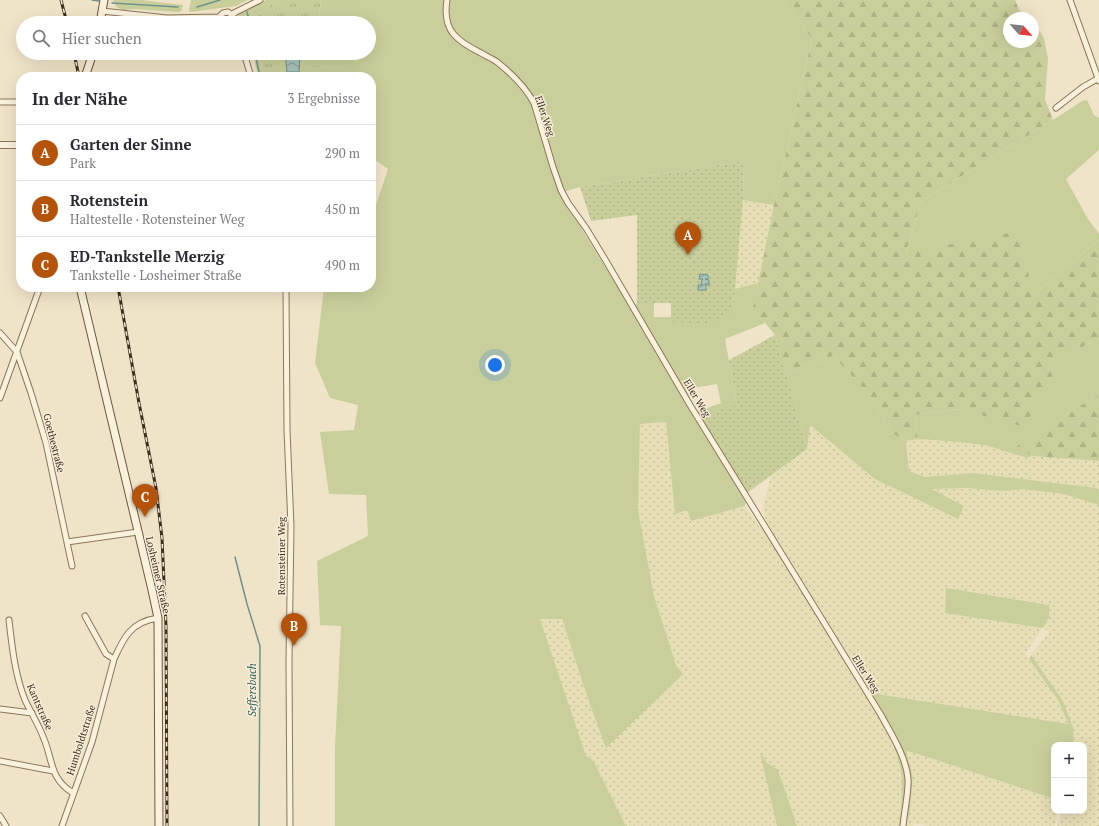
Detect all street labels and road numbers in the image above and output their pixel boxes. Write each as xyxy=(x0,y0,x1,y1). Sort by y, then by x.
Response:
street label: Eller Weg xyxy=(532,94,558,139)
street label: Eller Weg xyxy=(681,377,714,420)
street label: Goethestraße xyxy=(40,412,68,474)
street label: Rotensteiner Weg xyxy=(275,516,288,595)
street label: Losheimer Straße xyxy=(143,535,173,615)
street label: Eller Weg xyxy=(849,653,883,696)
street label: Kantstraße xyxy=(24,682,56,732)
street label: Humboldtstraße xyxy=(64,703,98,777)

